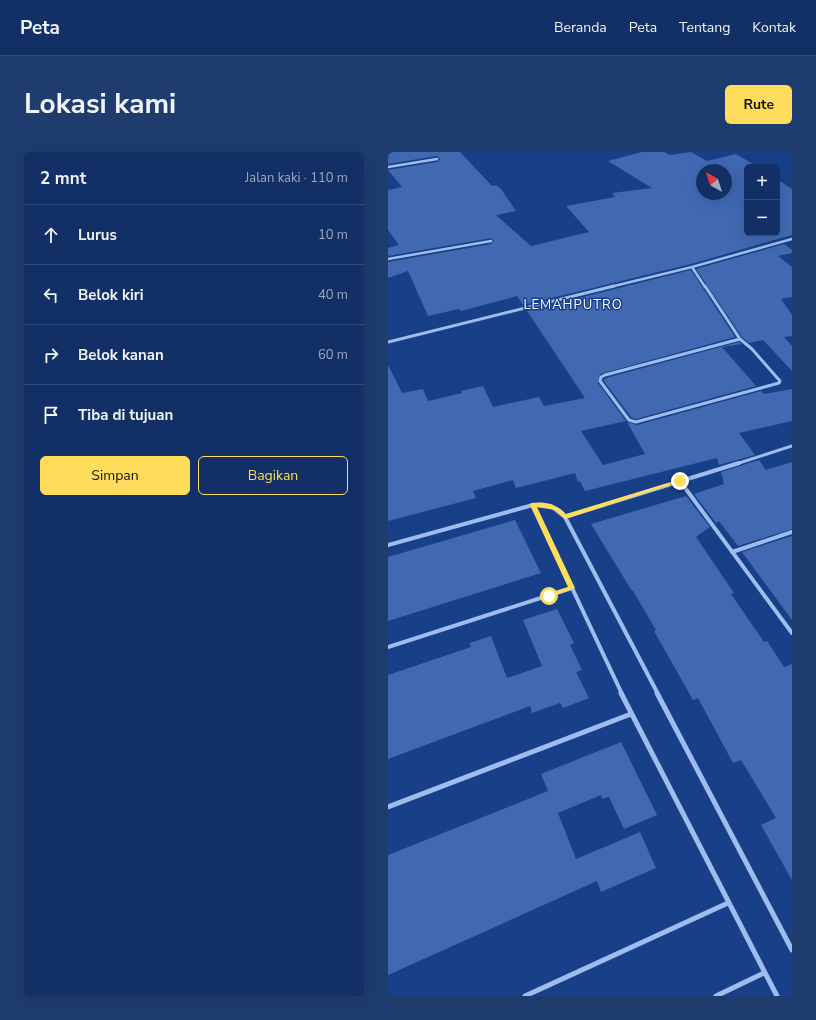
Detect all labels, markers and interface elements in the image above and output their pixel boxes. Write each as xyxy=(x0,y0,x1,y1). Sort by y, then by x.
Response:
text: Peta xyxy=(20,15,60,41)
text: Beranda xyxy=(554,18,607,37)
text: Peta xyxy=(629,18,657,37)
text: Tentang xyxy=(679,18,730,37)
text: Kontak xyxy=(752,18,796,37)
text: Lokasi kami xyxy=(24,85,176,123)
button: Rute xyxy=(725,85,792,124)
north arrow xyxy=(696,164,732,200)
map controls xyxy=(744,164,780,236)
button: + xyxy=(744,164,780,200)
text: 2 mnt xyxy=(40,167,86,190)
text: Jalan kaki · 110 m xyxy=(245,169,348,187)
button: − xyxy=(744,200,780,236)
icon: ahead xyxy=(40,224,62,246)
text: Lurus xyxy=(78,225,117,245)
text: 10 m xyxy=(318,226,348,244)
icon: left xyxy=(40,284,62,306)
text: Belok kiri xyxy=(78,285,143,305)
text: 40 m xyxy=(318,286,348,304)
district label: LEMAHPUTRO xyxy=(523,296,623,314)
icon: right xyxy=(40,344,62,366)
text: Belok kanan xyxy=(78,345,164,365)
text: 60 m xyxy=(318,346,348,364)
icon: arrive xyxy=(40,404,62,426)
text: Tiba di tujuan xyxy=(78,405,173,425)
button: Simpan xyxy=(40,456,190,495)
button: Bagikan xyxy=(198,456,348,495)
route end xyxy=(671,472,689,490)
route start xyxy=(540,587,558,605)

